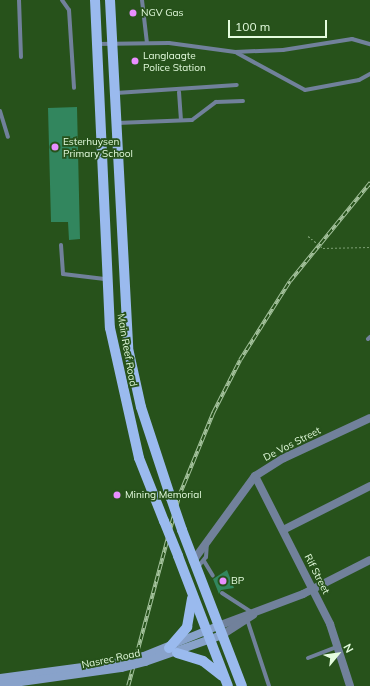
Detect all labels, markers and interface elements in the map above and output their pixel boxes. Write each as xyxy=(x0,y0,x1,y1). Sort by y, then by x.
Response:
place label: NGV Gas xyxy=(141,7,184,19)
marker: NGV Gas xyxy=(128,8,138,18)
scale bar xyxy=(230,12,329,38)
text: 100 m xyxy=(235,19,270,34)
place label: Langlaagte Police Station xyxy=(143,49,206,72)
marker: Langlaagte Police Station xyxy=(130,56,140,66)
place label: Esterhuysen Primary School xyxy=(63,135,133,158)
marker: Esterhuysen Primary School xyxy=(50,142,60,152)
street label: Main Reef Road xyxy=(115,313,139,387)
street label: De Vos Street xyxy=(261,424,323,464)
place label: Mining Memorial xyxy=(125,489,202,501)
marker: Mining Memorial xyxy=(112,490,122,500)
street label: Rif Street xyxy=(302,552,332,596)
place label: BP xyxy=(231,575,244,587)
marker: BP xyxy=(218,576,228,586)
north arrow xyxy=(318,634,358,674)
text: N xyxy=(340,641,357,655)
street label: Nasrec Road xyxy=(81,647,141,671)

